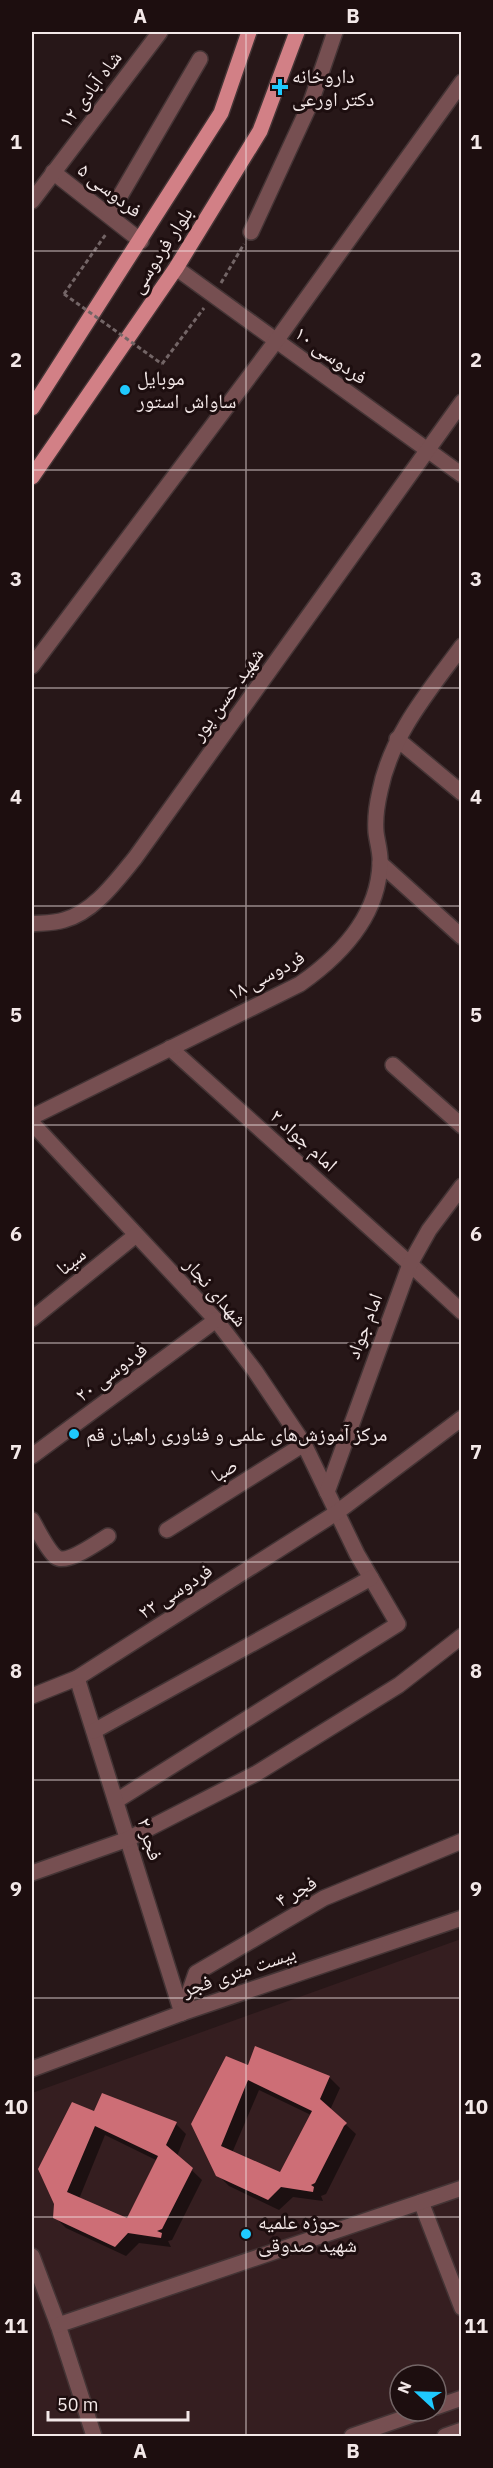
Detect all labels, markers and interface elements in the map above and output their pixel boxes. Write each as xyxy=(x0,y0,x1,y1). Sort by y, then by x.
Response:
text: A xyxy=(133,2,147,29)
text: B xyxy=(346,2,360,29)
street label: شاه آبادی ۱۲ xyxy=(52,45,127,133)
place label: داروخانه دکتر اورعی xyxy=(292,62,374,112)
marker: داروخانه دکتر اورعی xyxy=(273,80,287,94)
text: 1 xyxy=(10,128,22,155)
text: 1 xyxy=(470,128,482,155)
street label: فردوسی ۵ xyxy=(73,156,148,223)
street label: بلوار فردوسی xyxy=(123,201,199,298)
street label: فردوسی ۱۰ xyxy=(289,319,373,390)
text: 2 xyxy=(10,346,22,373)
text: 2 xyxy=(470,346,482,373)
place label: موبایل ساواش استور xyxy=(136,364,237,414)
marker: موبایل ساواش استور xyxy=(118,383,132,397)
text: 3 xyxy=(10,565,22,592)
text: 3 xyxy=(470,565,482,592)
street label: شهید حسن پور xyxy=(183,642,269,746)
text: 4 xyxy=(10,783,22,810)
text: 4 xyxy=(470,783,482,810)
street label: فردوسی ۱۸ xyxy=(222,943,309,1006)
text: 5 xyxy=(10,1001,22,1028)
text: 5 xyxy=(470,1001,482,1028)
street label: امام جواد ۲ xyxy=(264,1102,344,1178)
text: 6 xyxy=(10,1220,22,1247)
text: 6 xyxy=(470,1220,482,1247)
street label: سینا xyxy=(50,1240,91,1281)
street label: شهدای نجار xyxy=(178,1250,254,1332)
street label: امام جواد xyxy=(339,1289,389,1363)
street label: فردوسی ۲۰ xyxy=(69,1336,152,1408)
place label: مرکز آموزش‌های علمی و فناوری راهیان قم xyxy=(86,1420,387,1448)
marker: مرکز آموزش‌های علمی و فناوری راهیان قم xyxy=(67,1427,81,1441)
text: 7 xyxy=(10,1438,22,1465)
text: 7 xyxy=(470,1438,482,1465)
street label: صبا xyxy=(205,1451,242,1488)
street label: فردوسی ۲۲ xyxy=(132,1556,217,1625)
text: 8 xyxy=(10,1657,22,1684)
text: 8 xyxy=(470,1657,482,1684)
street label: فجر ۲ xyxy=(131,1814,170,1864)
street label: فجر ۴ xyxy=(270,1868,321,1913)
text: 9 xyxy=(10,1875,22,1902)
text: 9 xyxy=(470,1875,482,1902)
street label: بیست متری فجر xyxy=(178,1939,299,2003)
text: 10 xyxy=(4,2093,28,2120)
text: 10 xyxy=(464,2093,488,2120)
place label: حوزه علمیه شهید صدوقی xyxy=(258,2208,357,2258)
marker: حوزه علمیه شهید صدوقی xyxy=(239,2227,253,2241)
text: 11 xyxy=(4,2312,28,2339)
text: 11 xyxy=(464,2312,488,2339)
north arrow xyxy=(388,2363,448,2423)
text: N xyxy=(393,2378,416,2397)
scale bar xyxy=(48,2384,188,2422)
text: 50 m xyxy=(57,2393,99,2416)
text: A xyxy=(133,2437,147,2464)
text: B xyxy=(346,2437,360,2464)

